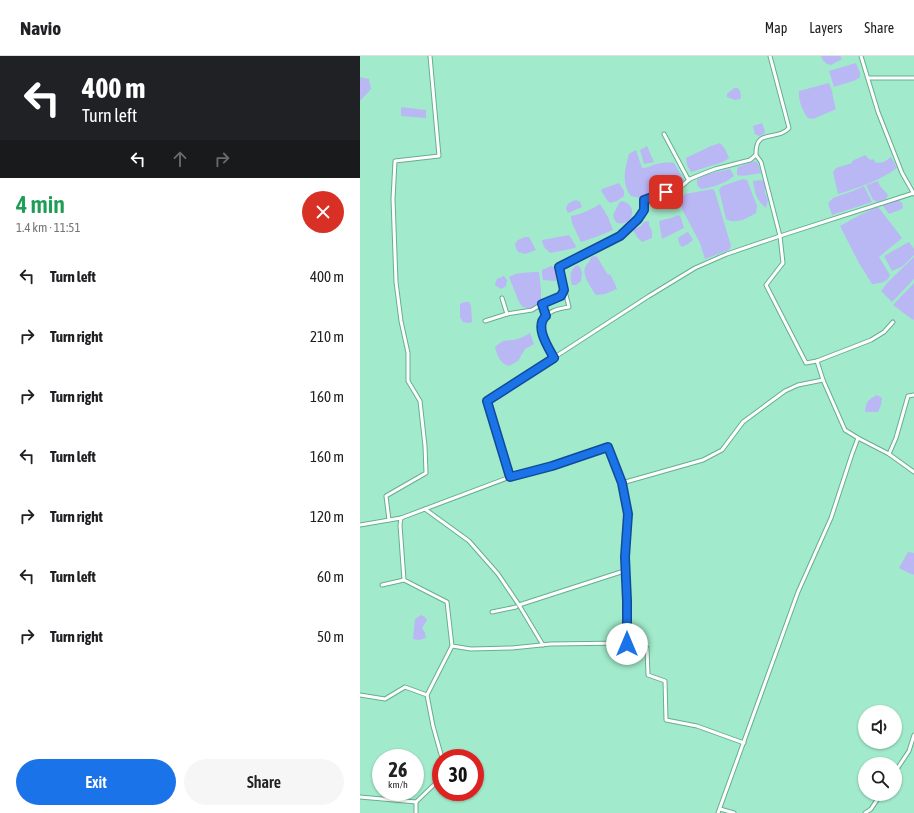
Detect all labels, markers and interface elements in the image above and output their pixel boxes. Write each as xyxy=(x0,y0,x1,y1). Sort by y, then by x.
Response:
text: Navio xyxy=(20,17,61,39)
text: Map xyxy=(765,20,787,36)
text: Layers xyxy=(809,20,842,36)
text: Share xyxy=(864,20,894,36)
icon: left xyxy=(16,72,68,124)
text: 400 m xyxy=(82,72,145,104)
text: Turn left xyxy=(82,105,137,126)
icon: left xyxy=(127,148,149,170)
icon: ahead xyxy=(169,148,191,170)
icon: right xyxy=(211,148,233,170)
pin xyxy=(649,175,683,209)
icon: arrive xyxy=(655,181,677,203)
text: 4 min xyxy=(16,191,65,218)
button: close xyxy=(302,191,344,233)
text: 1.4 km · 11:51 xyxy=(16,220,81,235)
icon: left xyxy=(16,265,38,287)
text: Turn left xyxy=(50,268,96,285)
text: 400 m xyxy=(310,268,344,285)
icon: right xyxy=(16,325,38,347)
text: Turn right xyxy=(50,328,103,345)
text: 210 m xyxy=(310,328,344,345)
icon: right xyxy=(16,385,38,407)
text: Turn right xyxy=(50,388,103,405)
text: 160 m xyxy=(310,388,344,405)
icon: left xyxy=(16,445,38,467)
text: Turn left xyxy=(50,448,96,465)
text: 160 m xyxy=(310,448,344,465)
icon: right xyxy=(16,505,38,527)
text: Turn right xyxy=(50,508,103,525)
text: 120 m xyxy=(310,508,344,525)
icon: left xyxy=(16,565,38,587)
text: Turn left xyxy=(50,568,96,585)
text: 60 m xyxy=(317,568,344,585)
position arrow xyxy=(606,623,648,665)
icon: right xyxy=(16,625,38,647)
text: Turn right xyxy=(50,628,103,645)
text: 50 m xyxy=(317,628,344,645)
map controls xyxy=(858,705,902,801)
button: sound xyxy=(858,705,902,749)
speed limit sign: 30 xyxy=(432,749,484,801)
button: search xyxy=(858,757,902,801)
text: 26 xyxy=(389,758,407,781)
button: Exit xyxy=(16,759,176,805)
button: Share xyxy=(184,759,344,805)
text: km/h xyxy=(388,779,408,790)

